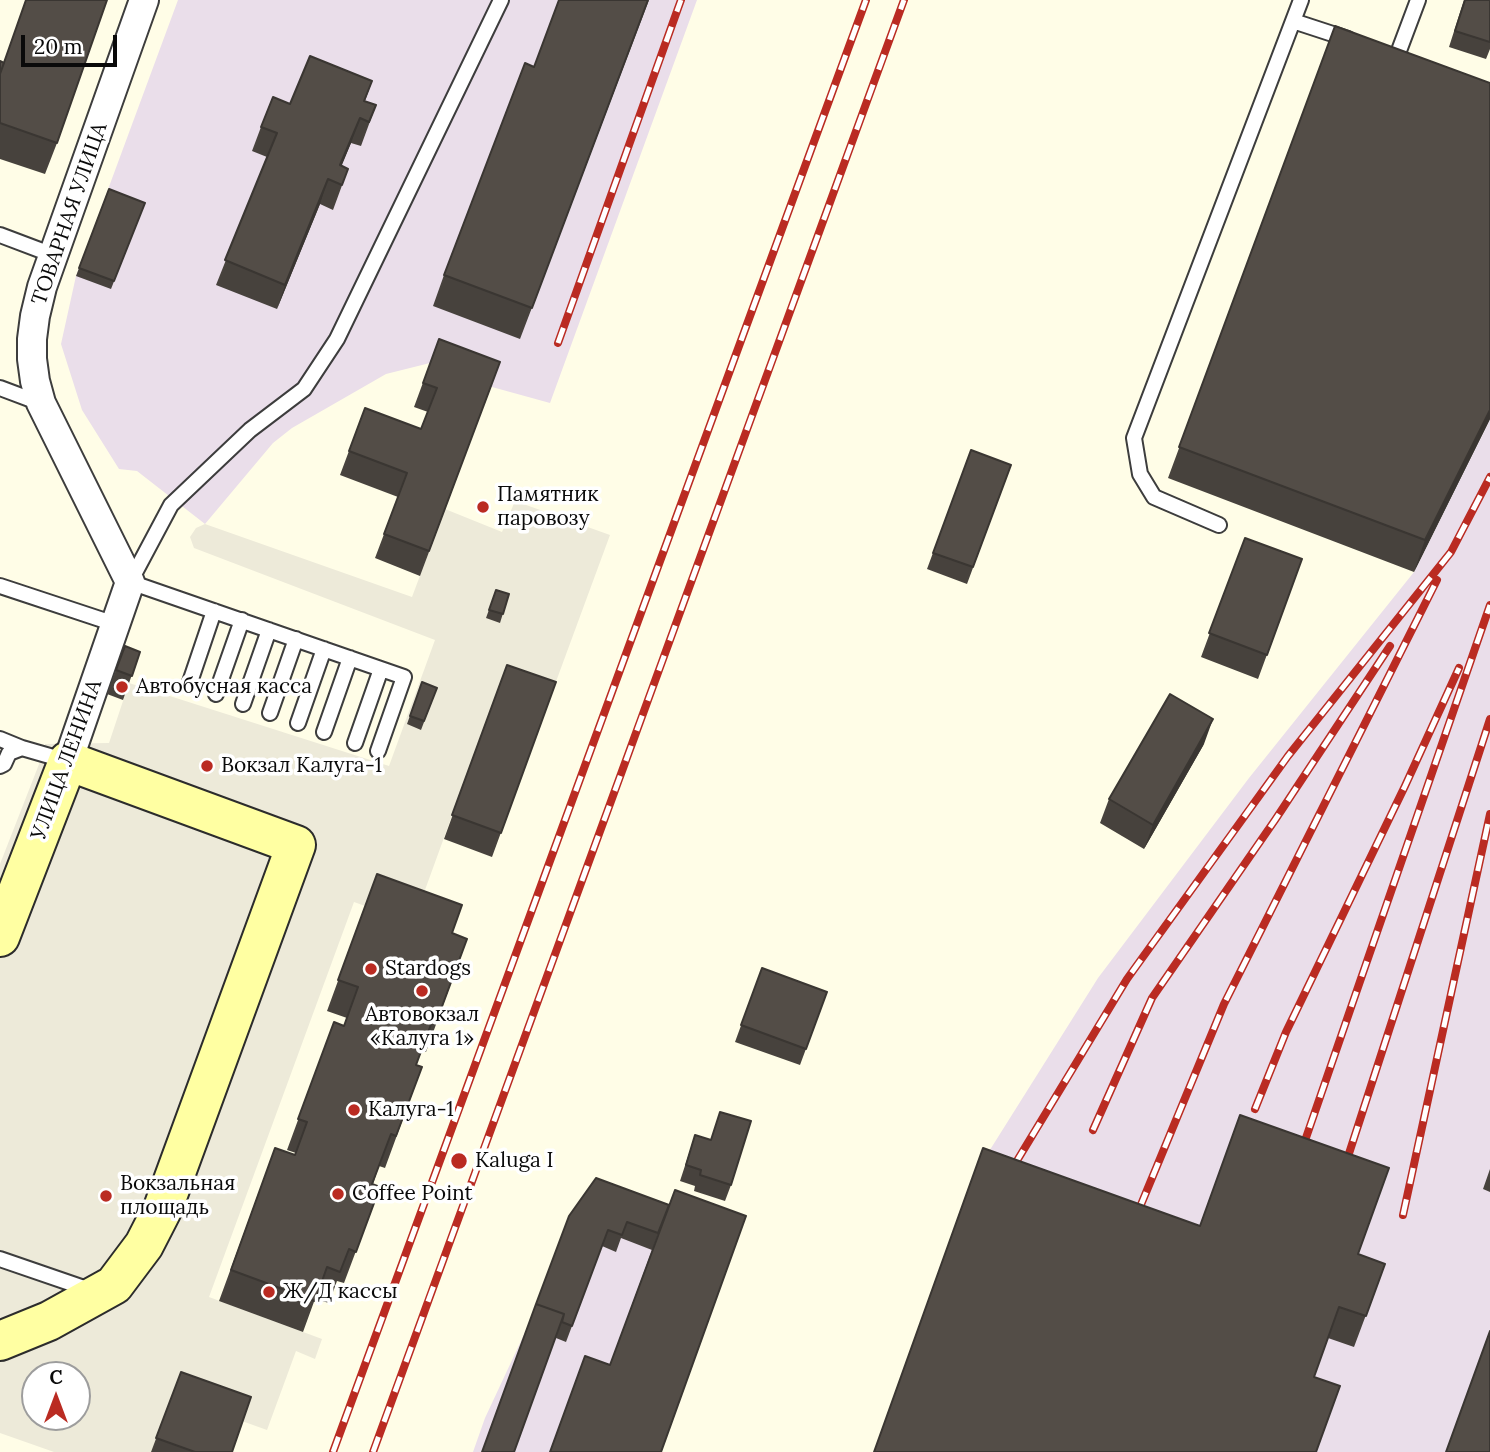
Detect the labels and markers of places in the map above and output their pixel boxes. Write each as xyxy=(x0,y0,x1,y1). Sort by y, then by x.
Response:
place label: Памятник паровозу xyxy=(497,482,598,532)
marker: Памятник паровозу xyxy=(475,499,491,515)
place label: Автобусная касса xyxy=(136,674,312,700)
marker: Автобусная касса xyxy=(114,679,130,695)
place label: Вокзал Калуга-1 xyxy=(221,753,382,779)
marker: Вокзал Калуга-1 xyxy=(199,758,215,774)
place label: Stardogs xyxy=(385,956,471,982)
marker: Stardogs xyxy=(363,961,379,977)
marker: Автовокзал «Калуга 1» xyxy=(414,983,430,999)
place label: Автовокзал «Калуга 1» xyxy=(365,1002,479,1052)
place label: Калуга-1 xyxy=(368,1097,454,1123)
marker: Калуга-1 xyxy=(346,1102,362,1118)
place label: Kaluga I xyxy=(475,1148,553,1174)
marker: Kaluga I xyxy=(449,1151,469,1171)
place label: Вокзальная площадь xyxy=(120,1171,235,1221)
place label: Coffee Point xyxy=(352,1181,473,1207)
marker: Coffee Point xyxy=(330,1186,346,1202)
marker: Вокзальная площадь xyxy=(98,1188,114,1204)
place label: Ж/Д кассы xyxy=(283,1279,398,1305)
marker: Ж/Д кассы xyxy=(261,1284,277,1300)

